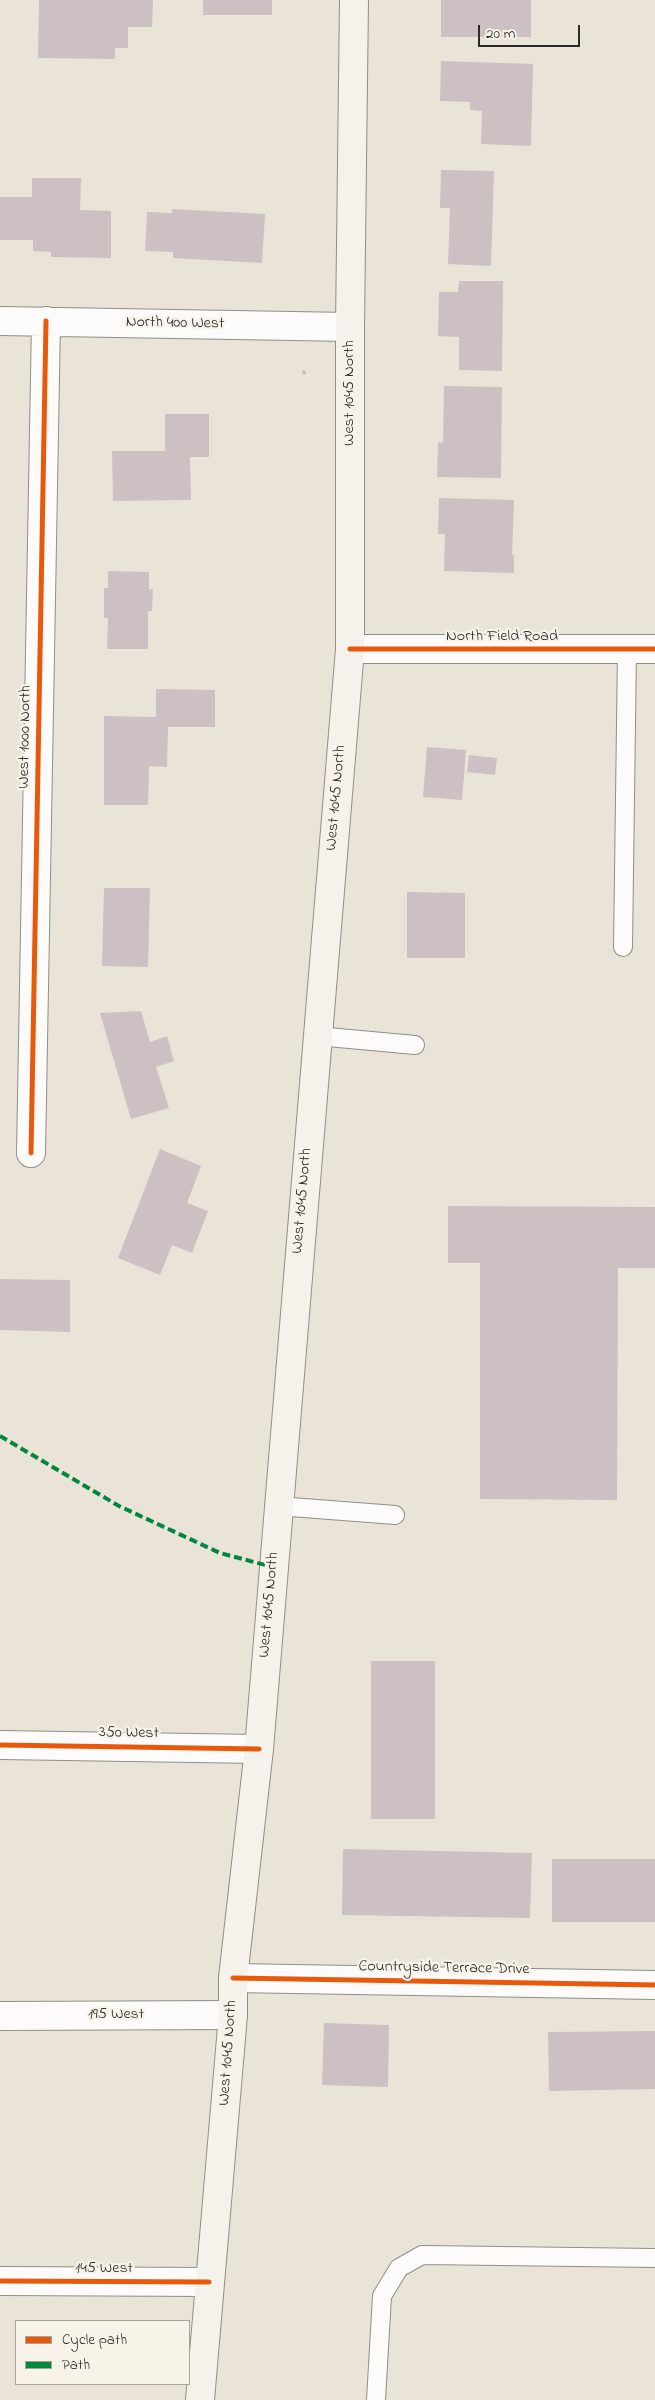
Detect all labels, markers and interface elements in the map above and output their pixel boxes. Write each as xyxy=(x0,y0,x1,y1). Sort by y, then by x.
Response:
scale bar xyxy=(480,15,582,47)
text: 20 m xyxy=(486,23,515,45)
street label: North 400 West xyxy=(126,314,224,334)
street label: West 1045 North xyxy=(340,340,360,446)
street label: North Field Road xyxy=(446,627,558,647)
street label: West 1000 North xyxy=(15,685,37,789)
street label: West 1045 North xyxy=(323,744,351,852)
street label: West 1045 North xyxy=(289,1147,317,1255)
street label: West 1045 North xyxy=(256,1551,284,1659)
street label: 350 West xyxy=(99,1724,159,1744)
street label: Countryside Terrace Drive xyxy=(358,1958,530,1980)
street label: West 1045 North xyxy=(216,2000,242,2106)
street label: 195 West xyxy=(88,2005,144,2025)
street label: 145 West xyxy=(75,2259,133,2279)
legend xyxy=(15,2320,190,2385)
text: Cycle path xyxy=(62,2329,127,2351)
text: Path xyxy=(62,2354,90,2376)

